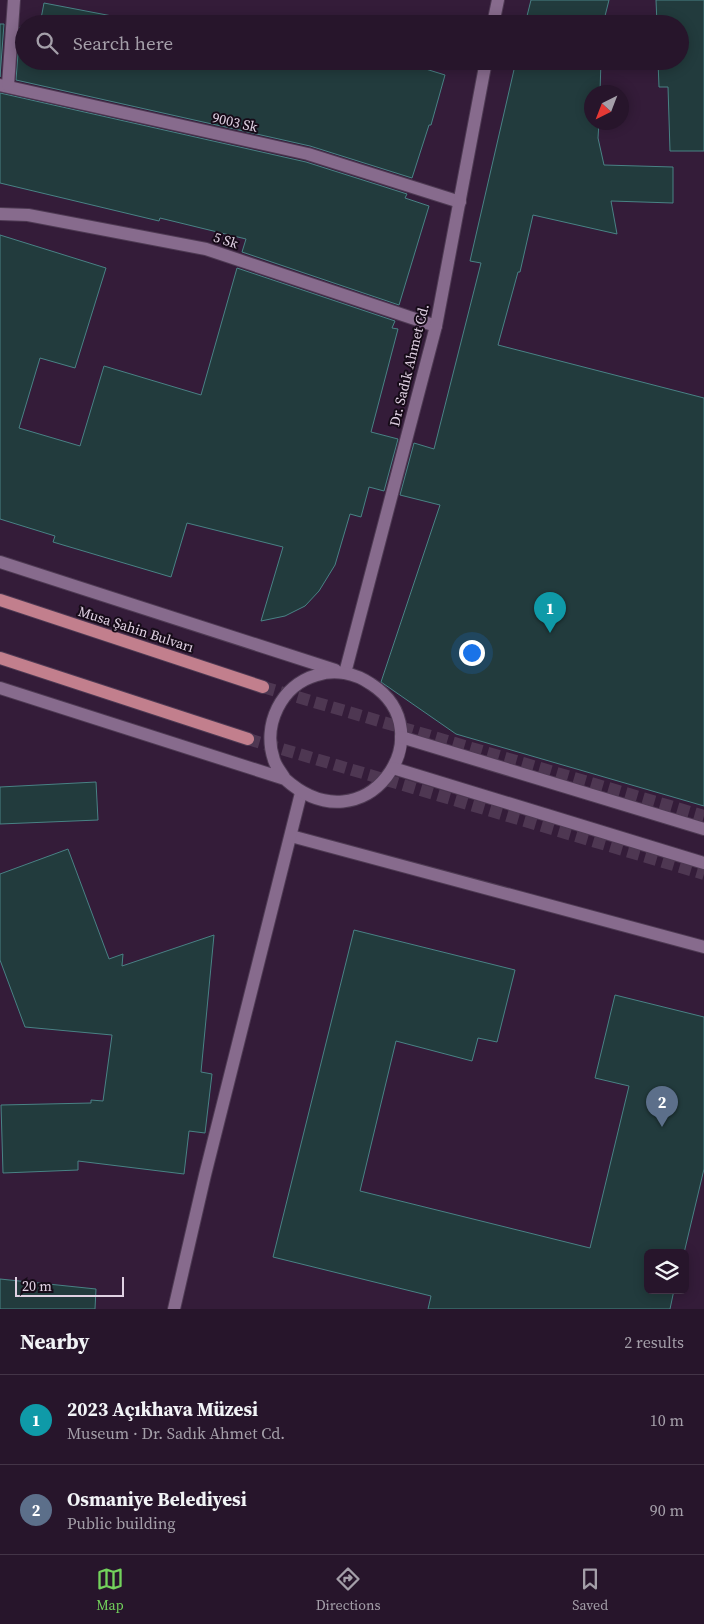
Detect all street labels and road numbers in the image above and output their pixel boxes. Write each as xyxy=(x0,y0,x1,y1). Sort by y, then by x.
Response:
street label: 9003 Sk xyxy=(210,107,260,137)
street label: 5 Sk xyxy=(211,227,241,253)
street label: Dr. Sadık Ahmet Cd. xyxy=(384,302,434,428)
street label: Musa Şahin Bulvarı xyxy=(76,601,196,657)

